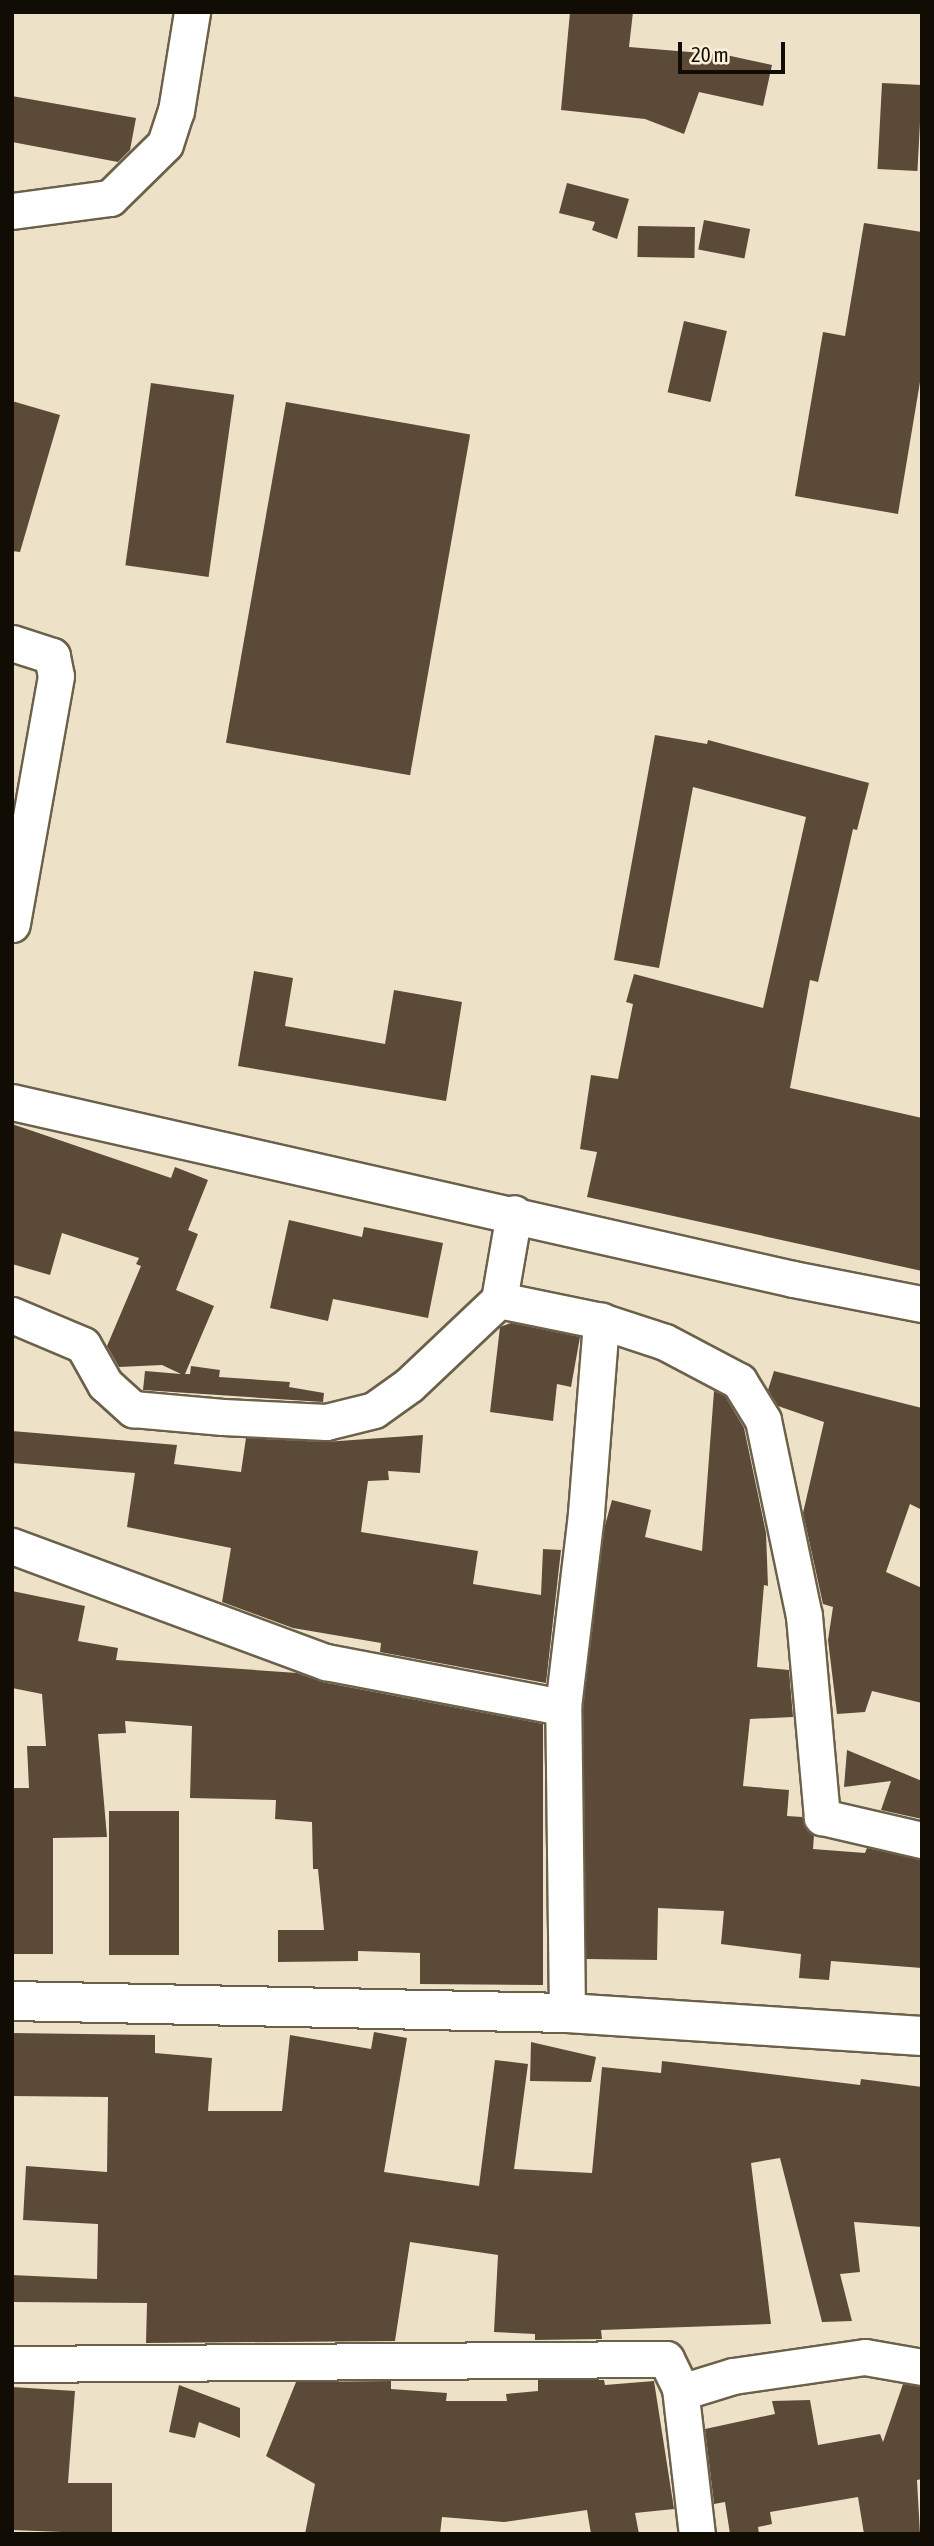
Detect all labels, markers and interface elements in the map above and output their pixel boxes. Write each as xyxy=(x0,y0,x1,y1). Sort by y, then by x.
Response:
scale bar xyxy=(682,28,789,72)
text: 20 m xyxy=(691,42,729,66)

